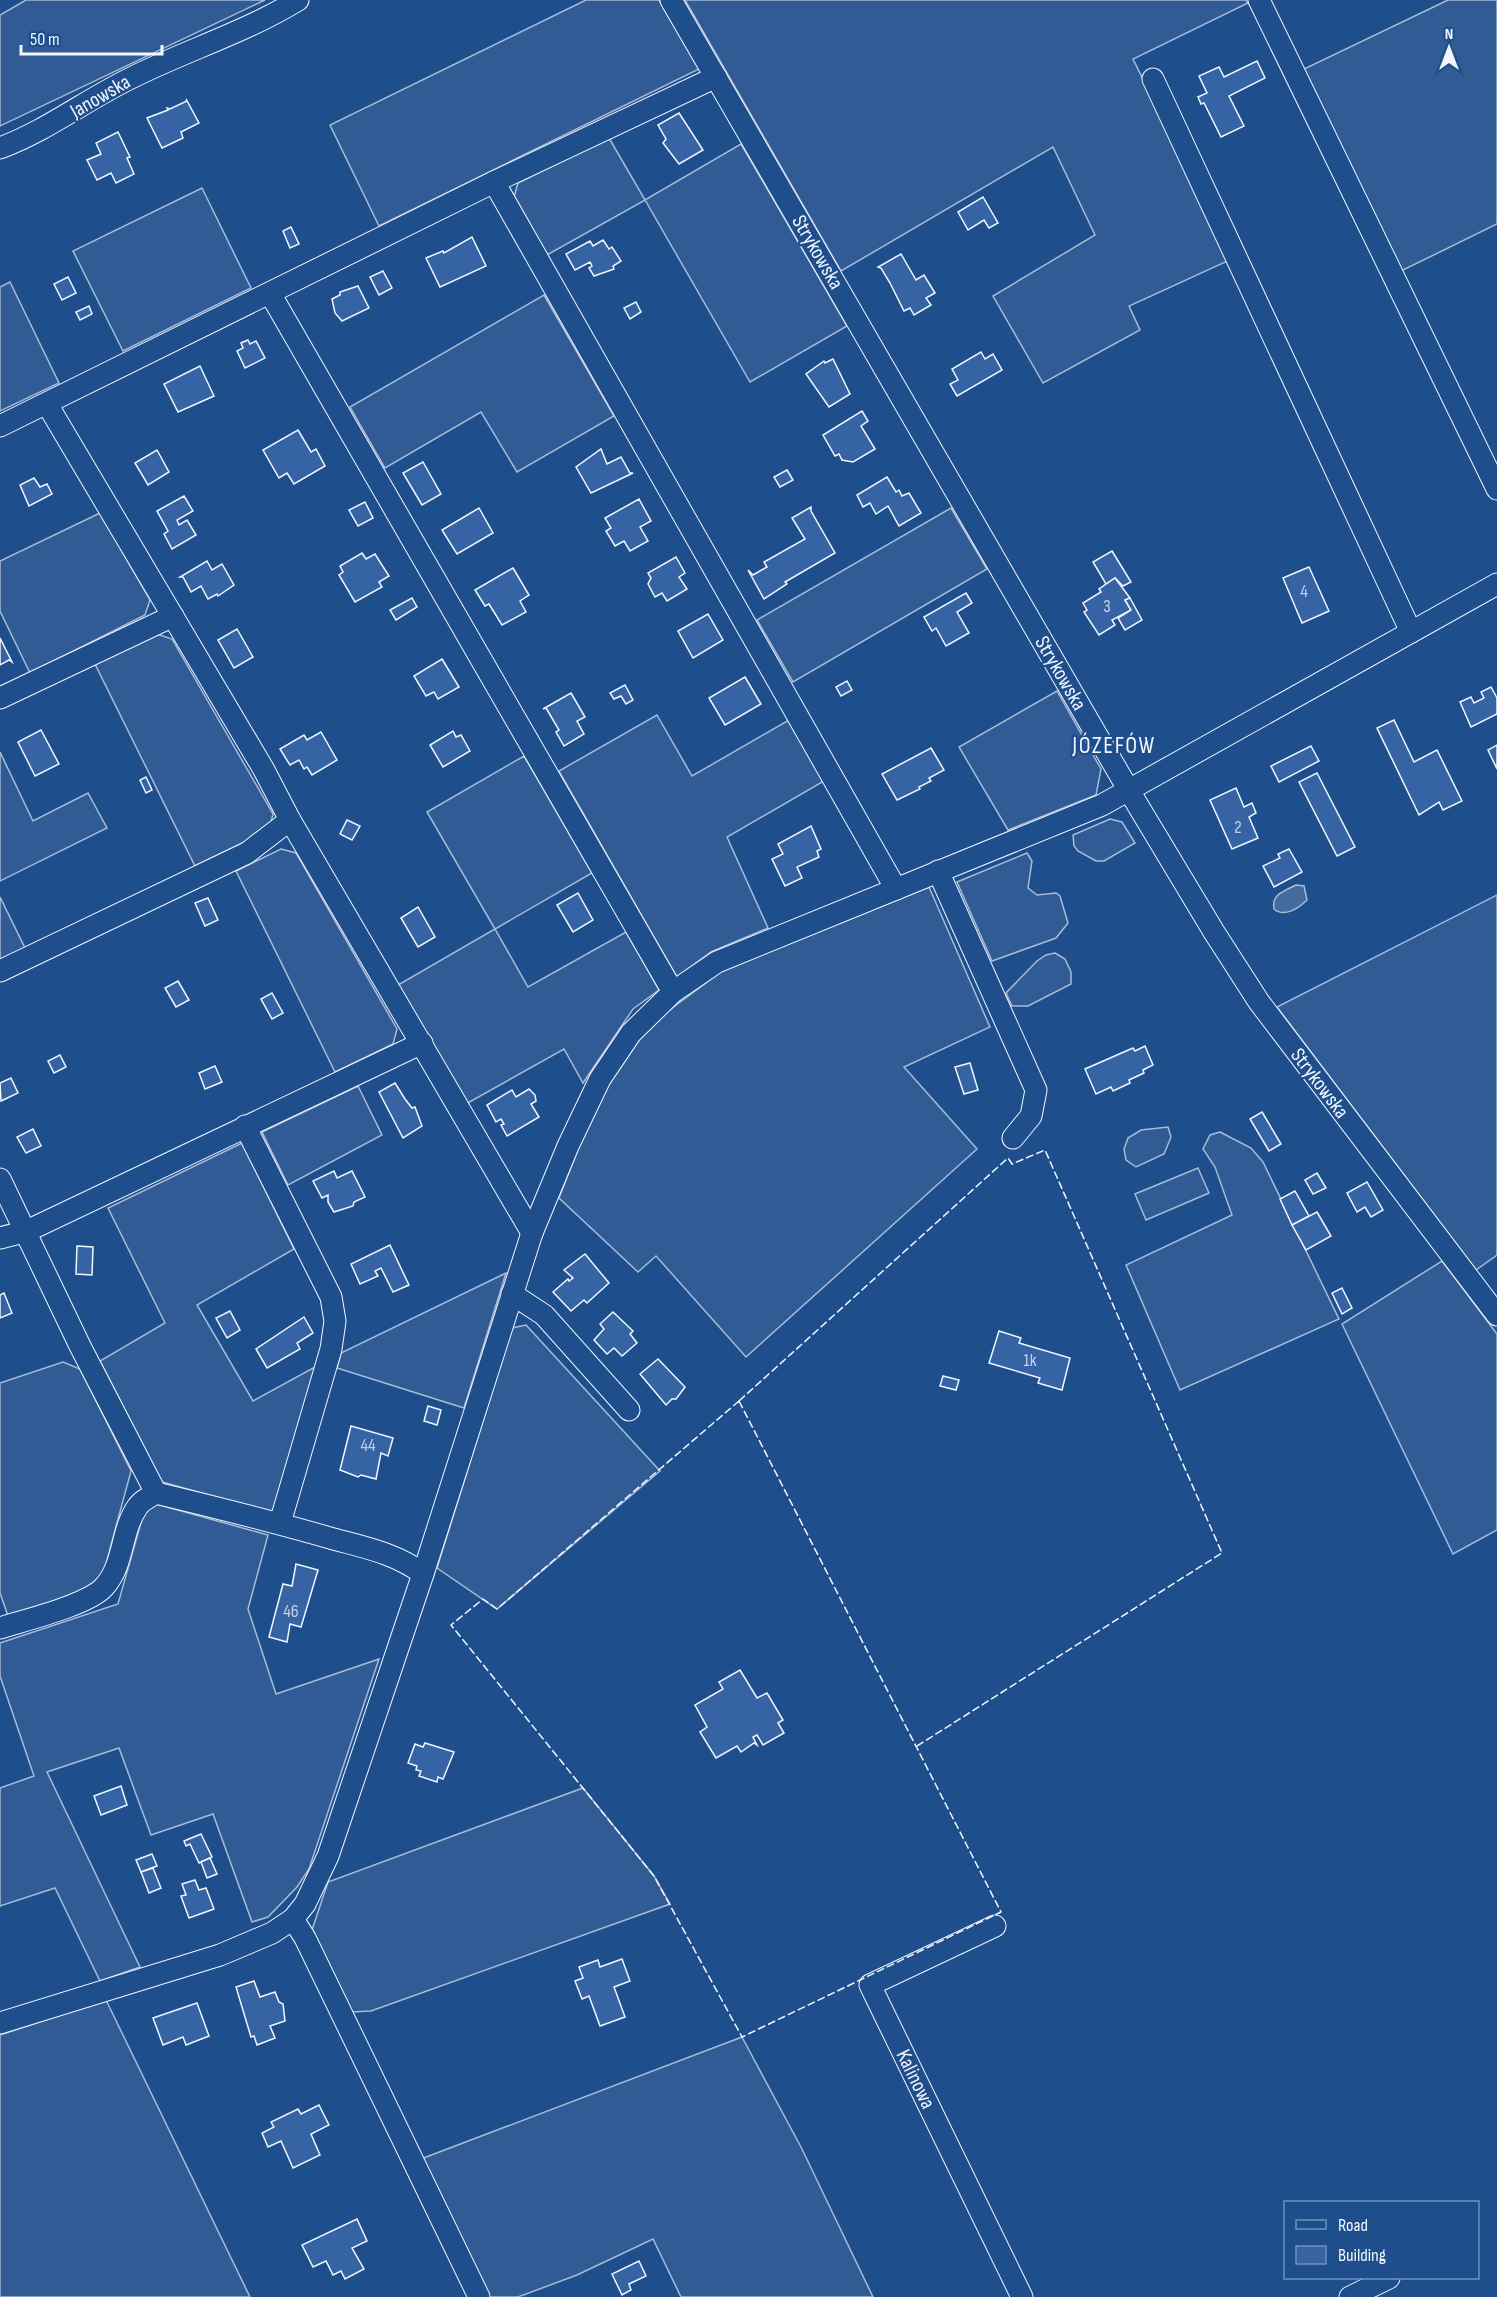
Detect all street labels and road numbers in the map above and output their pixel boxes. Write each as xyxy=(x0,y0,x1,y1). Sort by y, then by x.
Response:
street label: Janowska xyxy=(65,69,135,124)
street label: Strykowska xyxy=(786,211,849,294)
street label: Strykowska xyxy=(1029,632,1092,715)
street label: Strykowska xyxy=(1285,1043,1354,1123)
street label: Kalinowa xyxy=(891,2045,941,2113)

